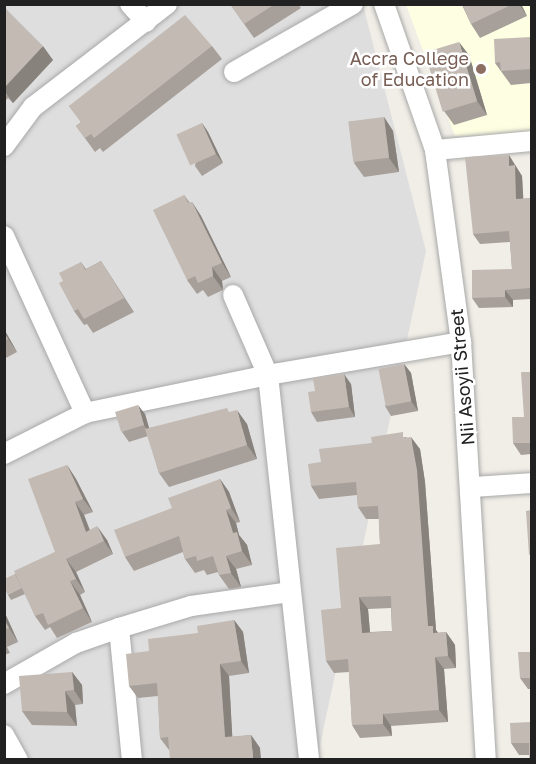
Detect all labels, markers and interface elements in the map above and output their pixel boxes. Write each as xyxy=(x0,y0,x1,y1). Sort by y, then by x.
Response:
place label: Accra College of Education xyxy=(350,48,469,90)
marker: Accra College of Education xyxy=(474,62,488,76)
street label: Nii Asoyii Street xyxy=(445,308,479,446)

